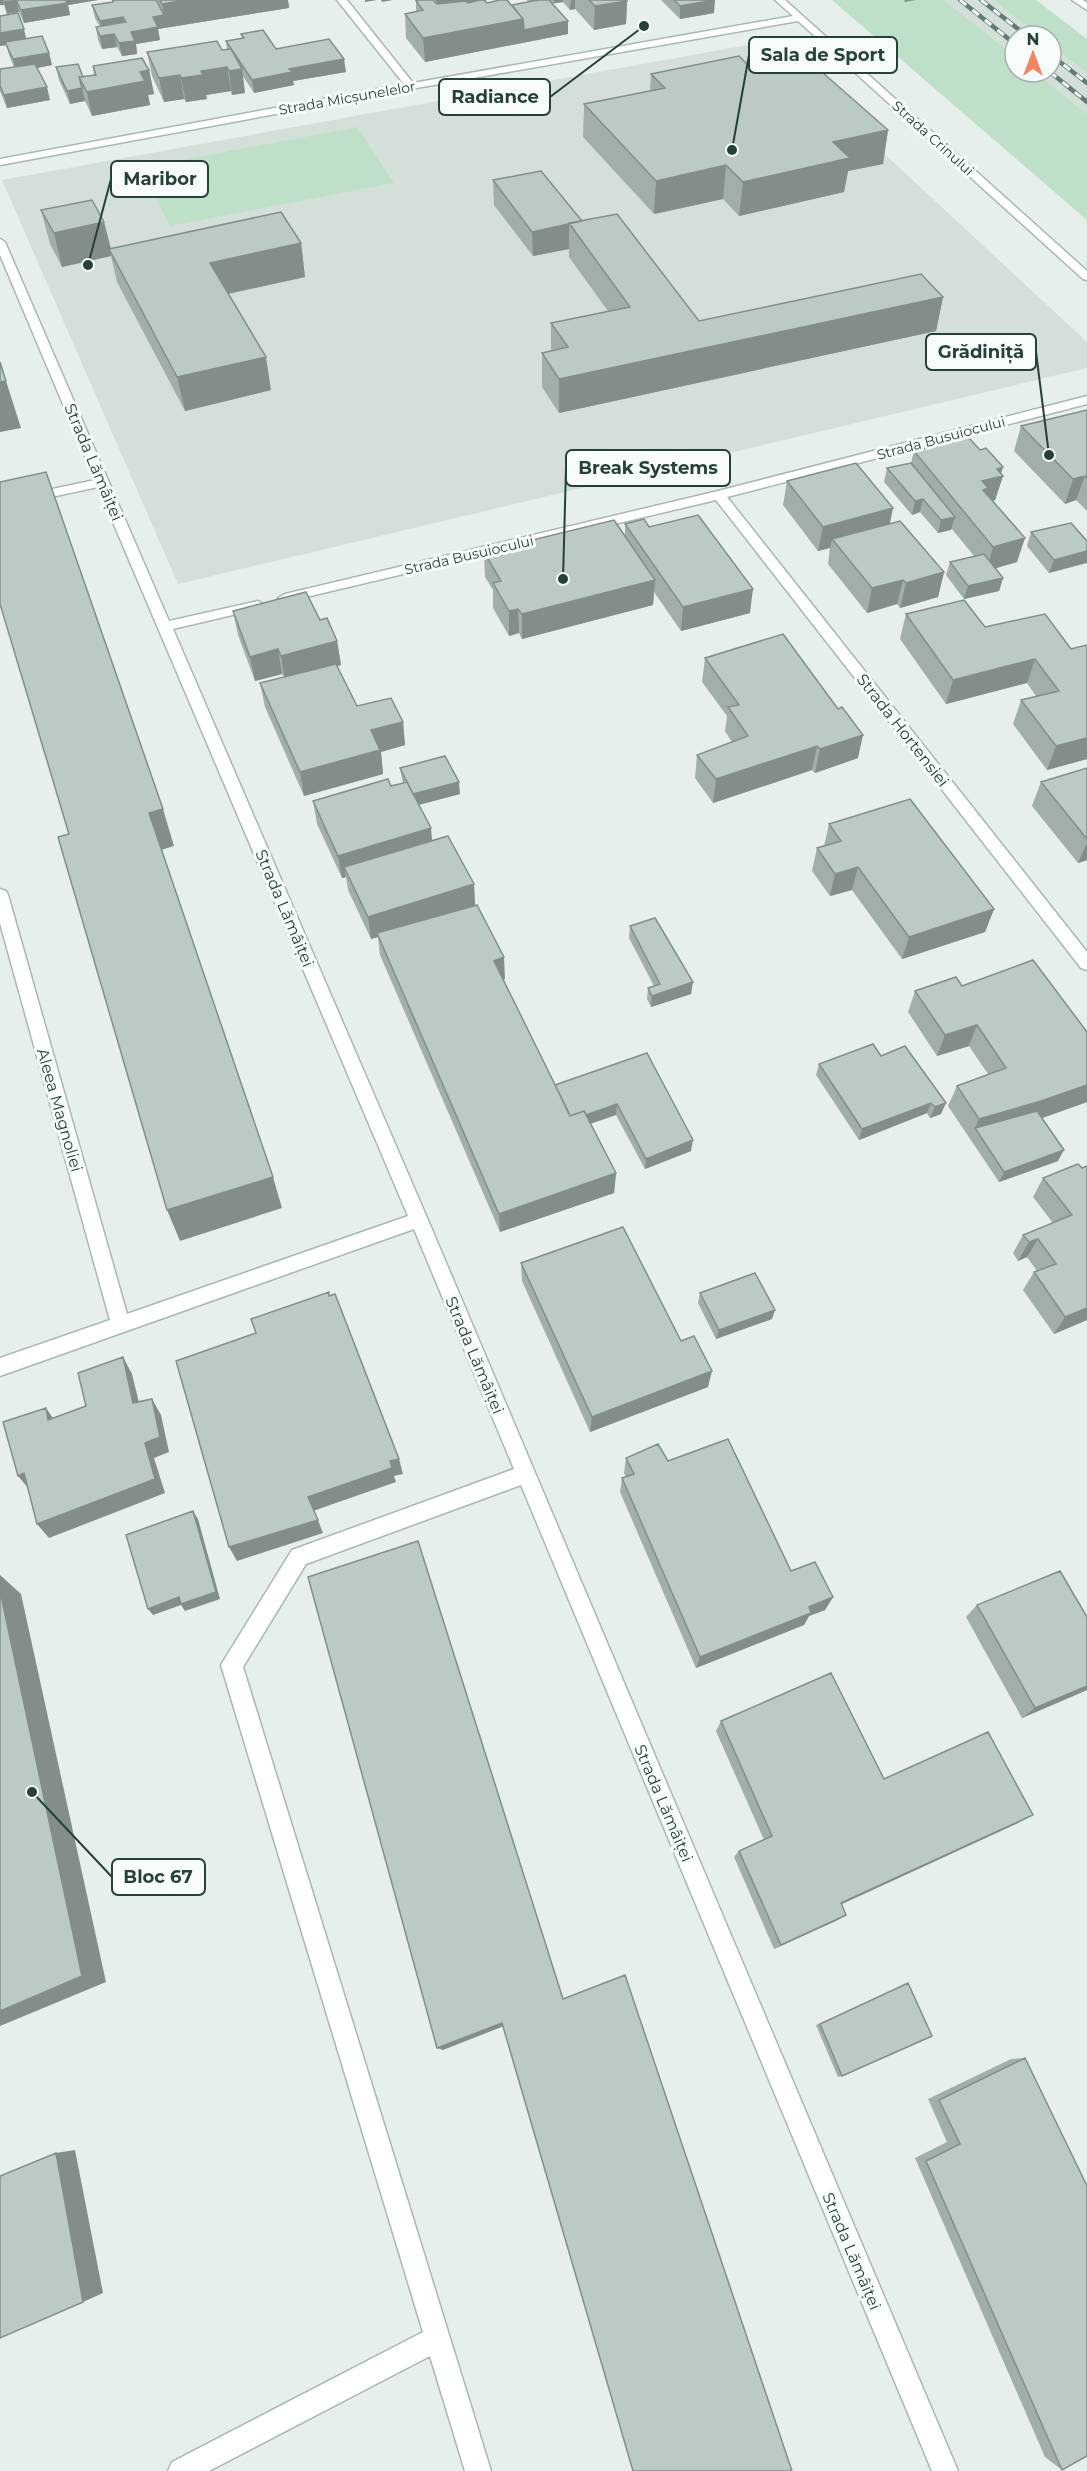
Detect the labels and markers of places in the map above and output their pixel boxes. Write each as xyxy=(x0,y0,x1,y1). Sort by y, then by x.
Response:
callout: Sala de Sport xyxy=(749,37,897,73)
callout: Radiance xyxy=(439,79,550,115)
callout: Maribor xyxy=(111,161,208,197)
callout: Grădiniță xyxy=(926,334,1036,370)
callout: Break Systems xyxy=(566,450,730,486)
callout: Bloc 67 xyxy=(112,1859,205,1895)

